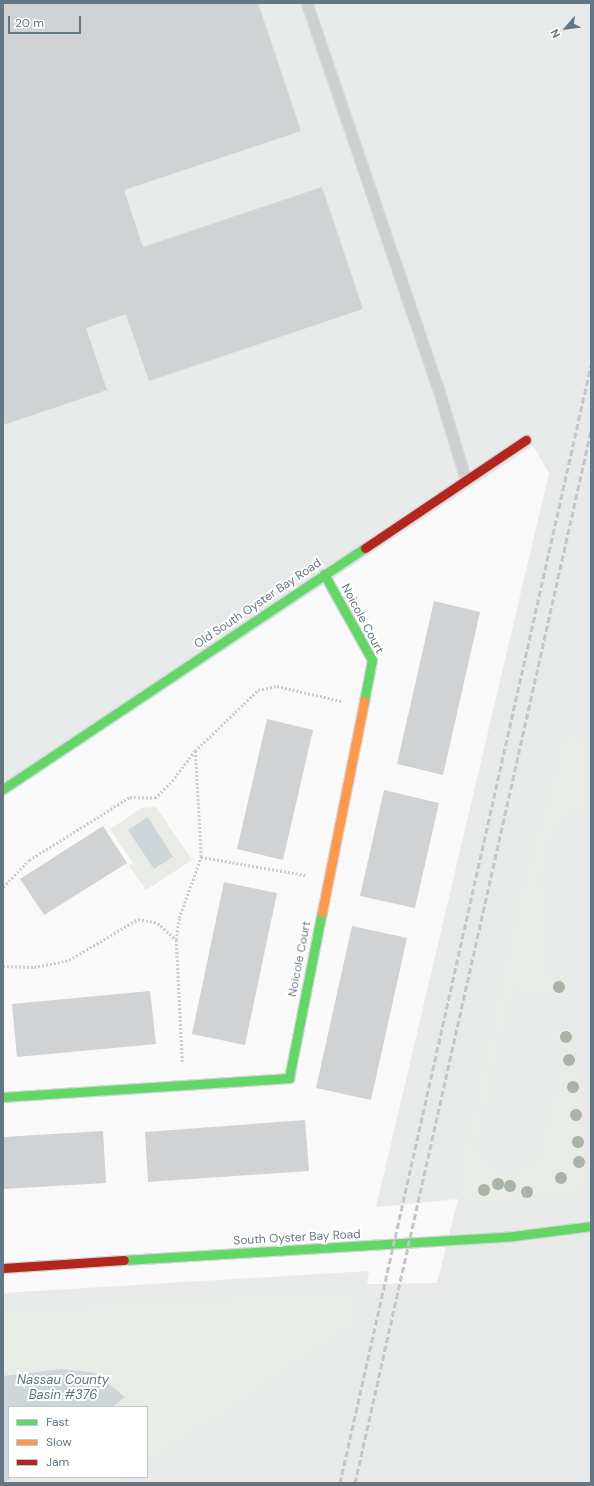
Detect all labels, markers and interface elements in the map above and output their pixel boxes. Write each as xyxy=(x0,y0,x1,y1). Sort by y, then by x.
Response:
scale bar xyxy=(10,8,83,34)
north arrow xyxy=(546,8,586,48)
text: 20 m xyxy=(15,15,44,31)
text: N xyxy=(547,27,563,40)
street label: Old South Oyster Bay Road xyxy=(192,556,324,652)
street label: Noicole Court xyxy=(338,582,386,656)
street label: Noicole Court xyxy=(286,920,314,998)
street label: South Oyster Bay Road xyxy=(233,1227,361,1249)
water label: Nassau County Basin #376 xyxy=(17,1373,109,1404)
legend xyxy=(8,1406,148,1478)
text: Fast xyxy=(46,1414,69,1430)
text: Slow xyxy=(46,1434,72,1450)
text: Jam xyxy=(46,1454,69,1470)

